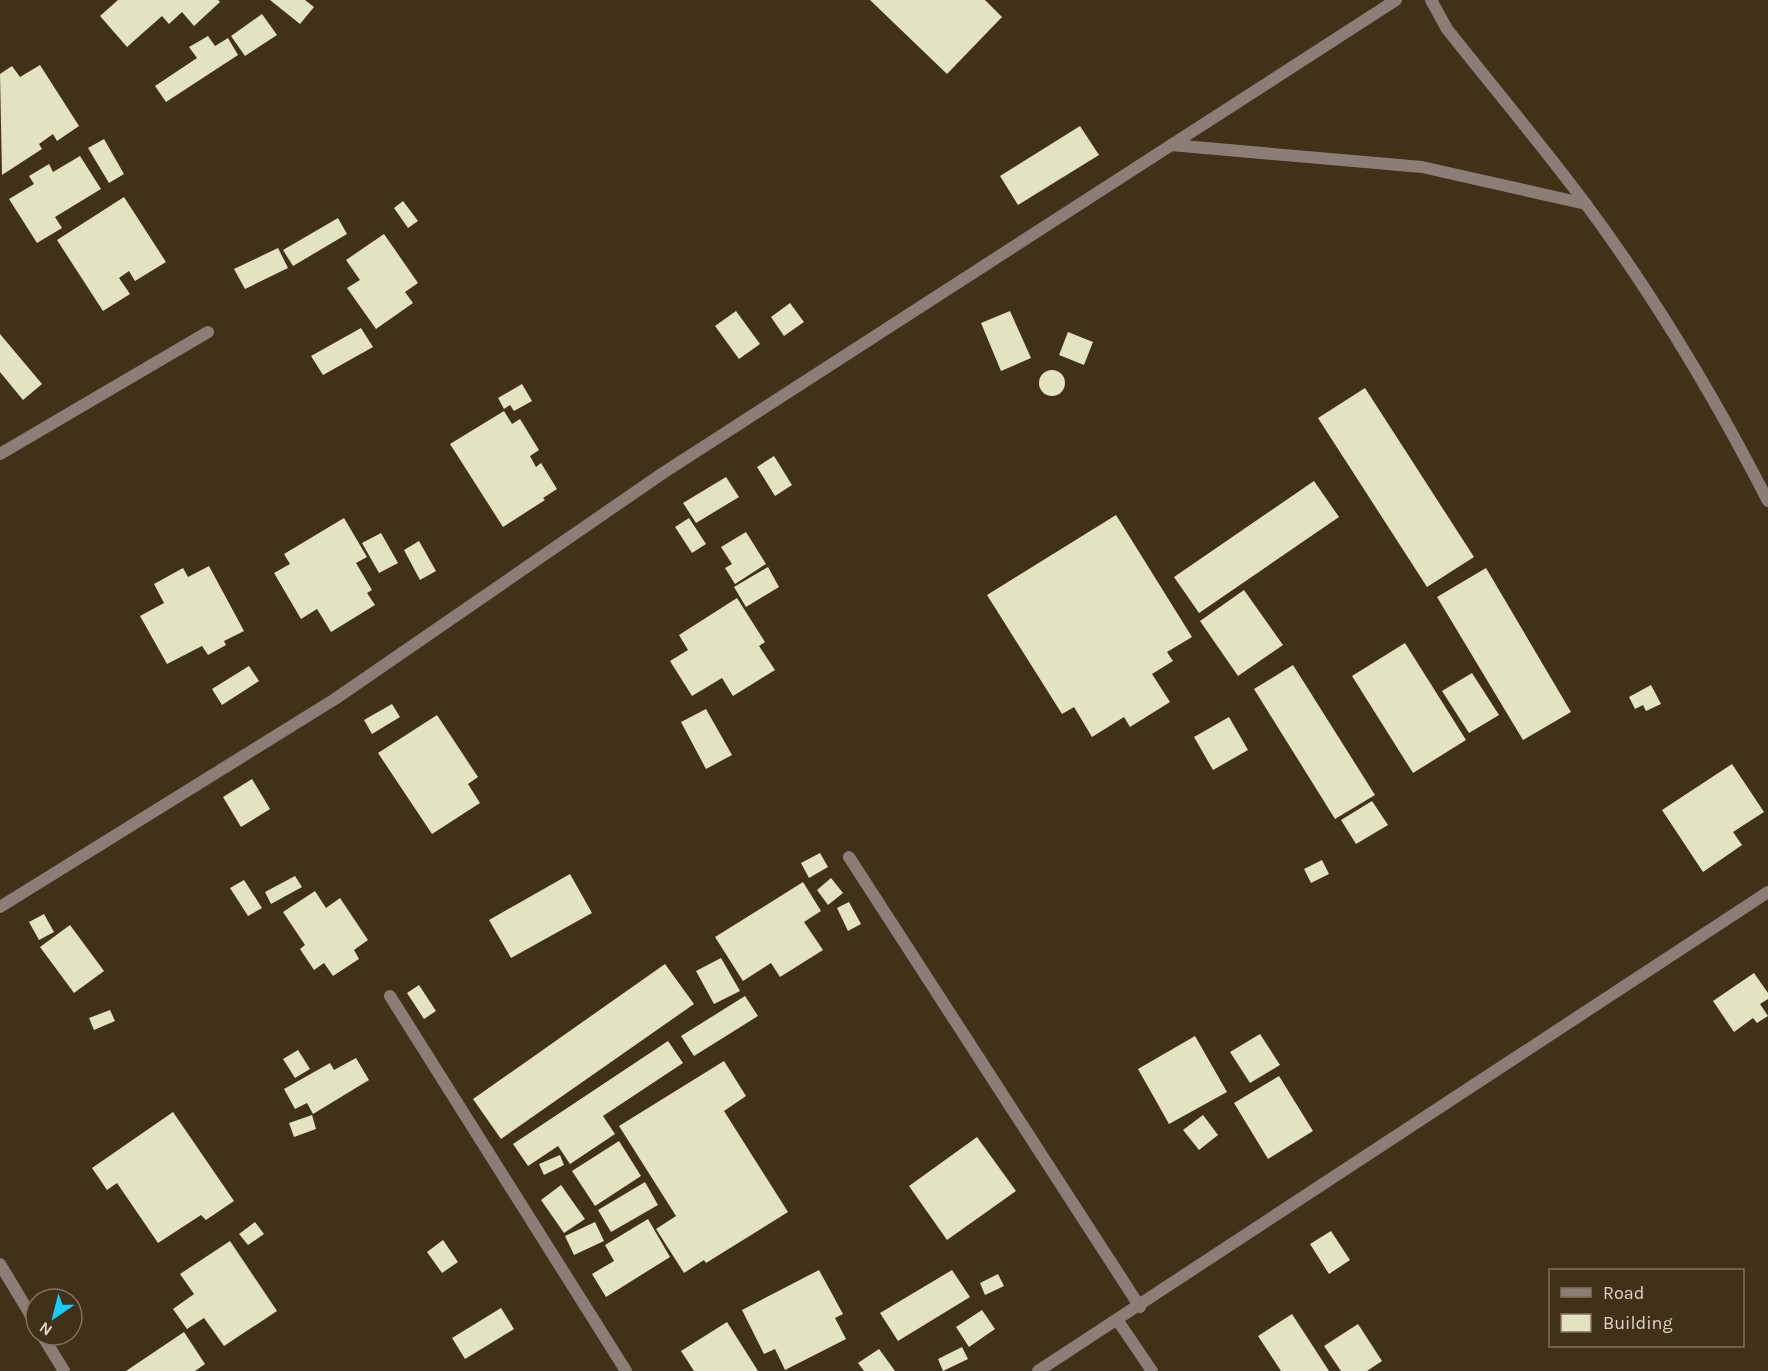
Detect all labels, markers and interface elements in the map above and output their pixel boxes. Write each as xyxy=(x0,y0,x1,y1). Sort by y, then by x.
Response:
legend xyxy=(1549,1269,1744,1347)
text: Road xyxy=(1603,1282,1644,1304)
north arrow xyxy=(24,1287,84,1347)
text: Building xyxy=(1603,1312,1673,1334)
text: N xyxy=(36,1318,56,1340)

